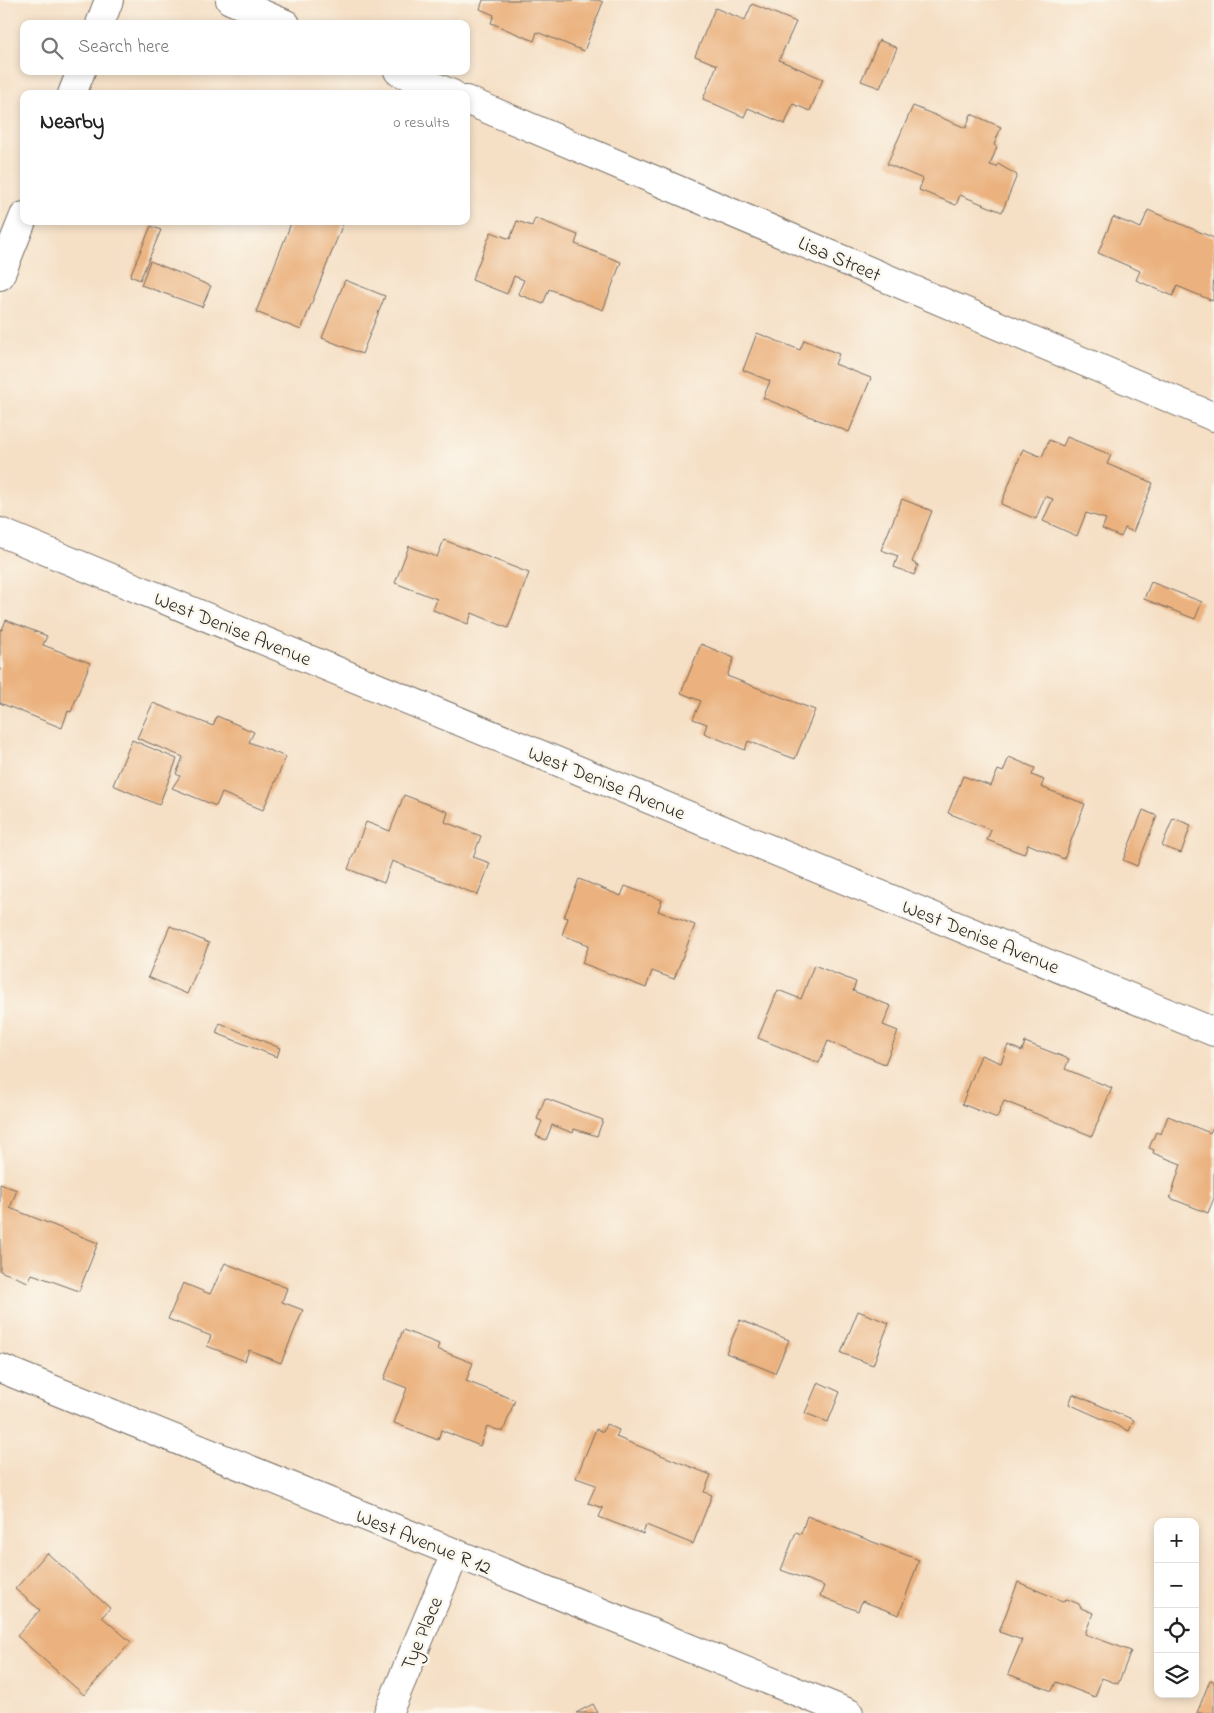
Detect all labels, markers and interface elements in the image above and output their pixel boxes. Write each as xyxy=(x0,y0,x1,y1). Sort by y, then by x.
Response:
search box xyxy=(20,20,470,75)
icon: search xyxy=(38,34,66,62)
text: Search here xyxy=(78,34,169,61)
text: Nearby xyxy=(40,108,104,138)
text: 0 results xyxy=(394,111,450,135)
street label: Lisa Street xyxy=(793,230,885,291)
street label: West Denise Avenue xyxy=(149,586,315,675)
street label: West Denise Avenue xyxy=(523,740,689,829)
street label: West Denise Avenue xyxy=(897,894,1063,983)
street label: West Avenue R 12 xyxy=(351,1503,495,1584)
map controls xyxy=(1154,1518,1199,1698)
button: + xyxy=(1154,1518,1199,1563)
button: − xyxy=(1154,1563,1199,1608)
street label: Tye Place xyxy=(395,1593,452,1675)
button: locate xyxy=(1154,1608,1199,1653)
button: layers xyxy=(1154,1653,1199,1698)

